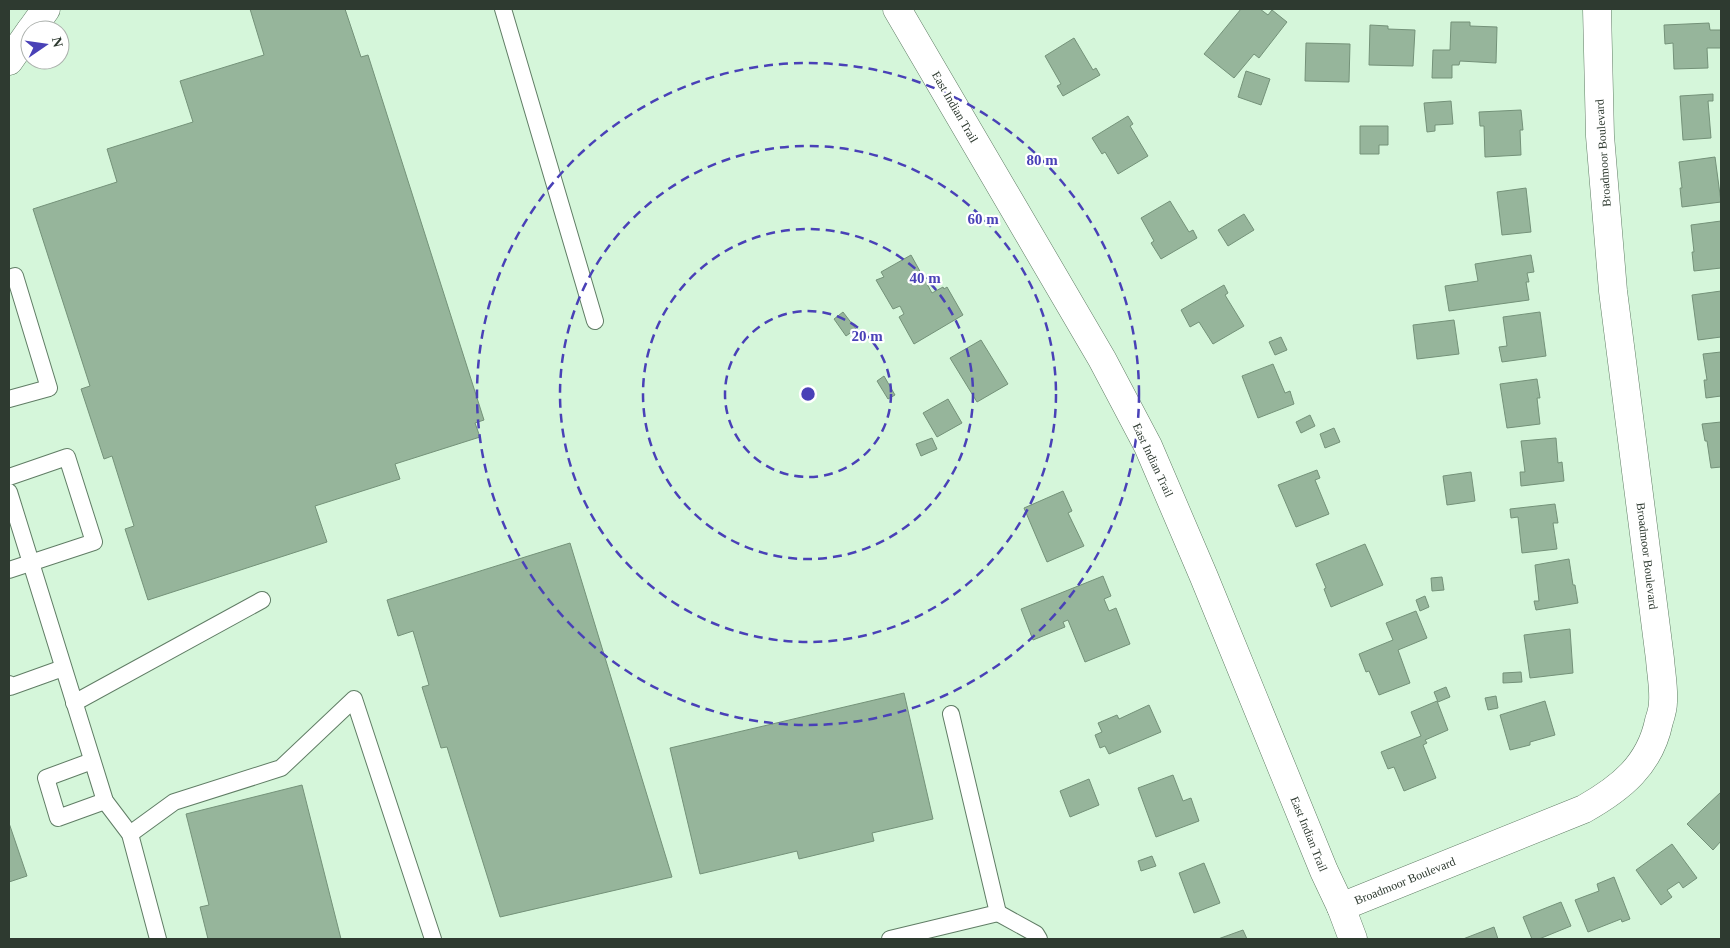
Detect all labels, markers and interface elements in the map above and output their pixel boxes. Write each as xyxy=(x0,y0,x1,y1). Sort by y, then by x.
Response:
north arrow xyxy=(20,20,70,70)
text: N xyxy=(49,36,66,49)
street label: East Indian Trail xyxy=(929,69,981,146)
street label: Broadmoor Boulevard xyxy=(1592,99,1614,207)
text: 80 m xyxy=(1026,152,1058,168)
text: 60 m xyxy=(967,211,999,227)
text: 40 m xyxy=(909,270,941,286)
text: 20 m xyxy=(851,328,883,344)
centre of rings xyxy=(799,385,817,403)
street label: East Indian Trail xyxy=(1130,421,1177,500)
street label: Broadmoor Boulevard xyxy=(1633,502,1661,610)
street label: East Indian Trail xyxy=(1288,794,1331,874)
street label: Broadmoor Boulevard xyxy=(1352,854,1458,908)

